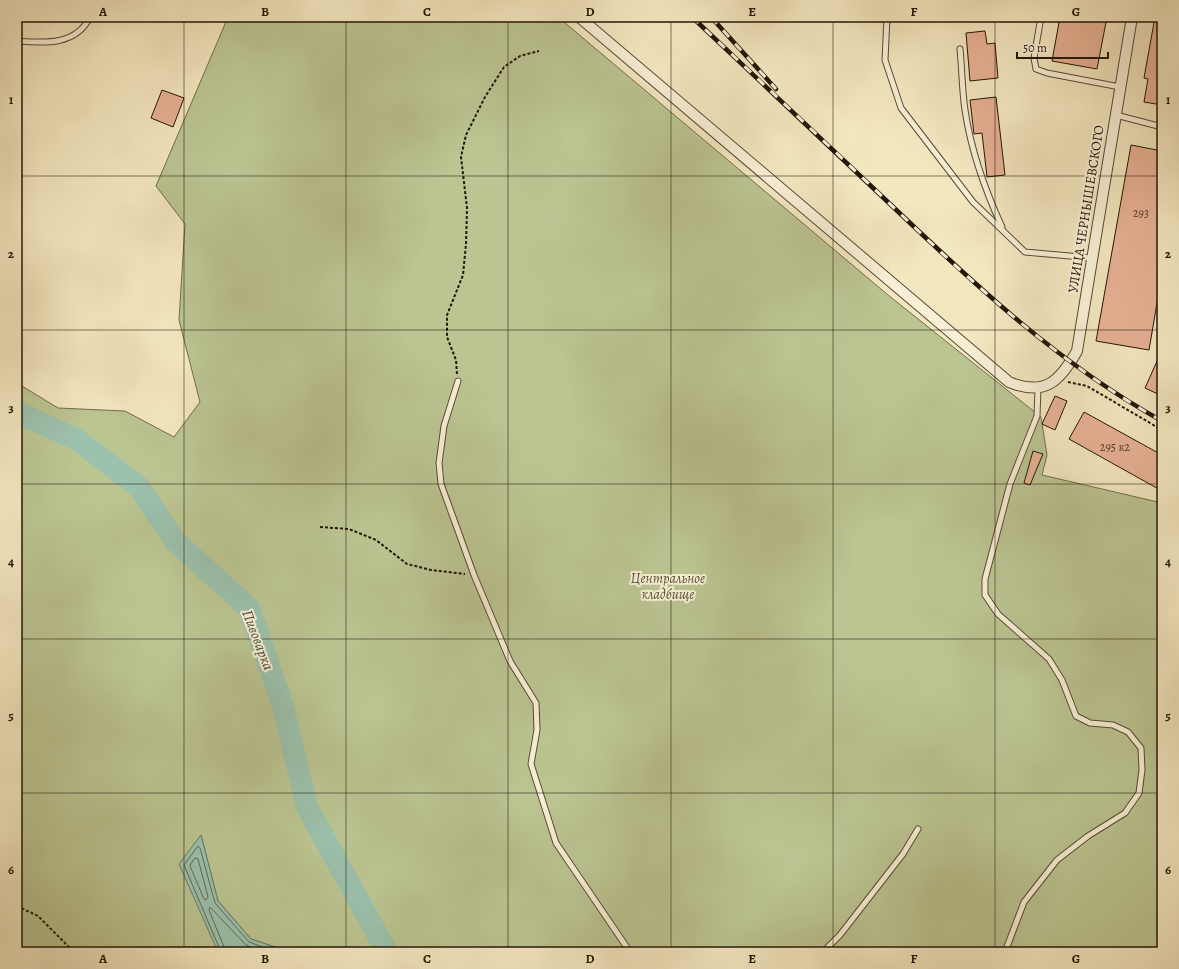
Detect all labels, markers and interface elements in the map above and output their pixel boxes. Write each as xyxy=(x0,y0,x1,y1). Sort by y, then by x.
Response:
text: A xyxy=(98,3,108,20)
text: B xyxy=(261,3,269,20)
text: C xyxy=(423,3,431,20)
text: D xyxy=(585,3,595,20)
text: E xyxy=(748,3,756,20)
text: F xyxy=(911,3,918,20)
text: G xyxy=(1072,3,1080,20)
scale bar xyxy=(1017,34,1108,60)
text: 50 m xyxy=(1023,40,1047,56)
text: 1 xyxy=(9,91,14,108)
text: 1 xyxy=(1166,91,1171,108)
street label: УЛИЦА ЧЕРНЫШЕВСКОГО xyxy=(1063,123,1109,294)
house number: 293 xyxy=(1133,205,1149,221)
text: 2 xyxy=(8,245,15,262)
text: 2 xyxy=(1165,245,1172,262)
text: 3 xyxy=(8,399,14,416)
text: 3 xyxy=(1165,399,1171,416)
house number: 295 к2 xyxy=(1100,439,1131,455)
text: 4 xyxy=(8,553,14,570)
text: 4 xyxy=(1165,553,1171,570)
park label: Центральное кладбище xyxy=(631,569,705,604)
water label: Пивоварка xyxy=(237,607,279,673)
text: 5 xyxy=(8,707,14,724)
text: 5 xyxy=(1165,707,1171,724)
text: 6 xyxy=(8,861,14,878)
text: 6 xyxy=(1165,861,1171,878)
text: A xyxy=(98,950,108,967)
text: B xyxy=(261,950,269,967)
text: C xyxy=(423,950,431,967)
text: D xyxy=(585,950,595,967)
text: E xyxy=(748,950,756,967)
text: F xyxy=(911,950,918,967)
text: G xyxy=(1072,950,1080,967)

